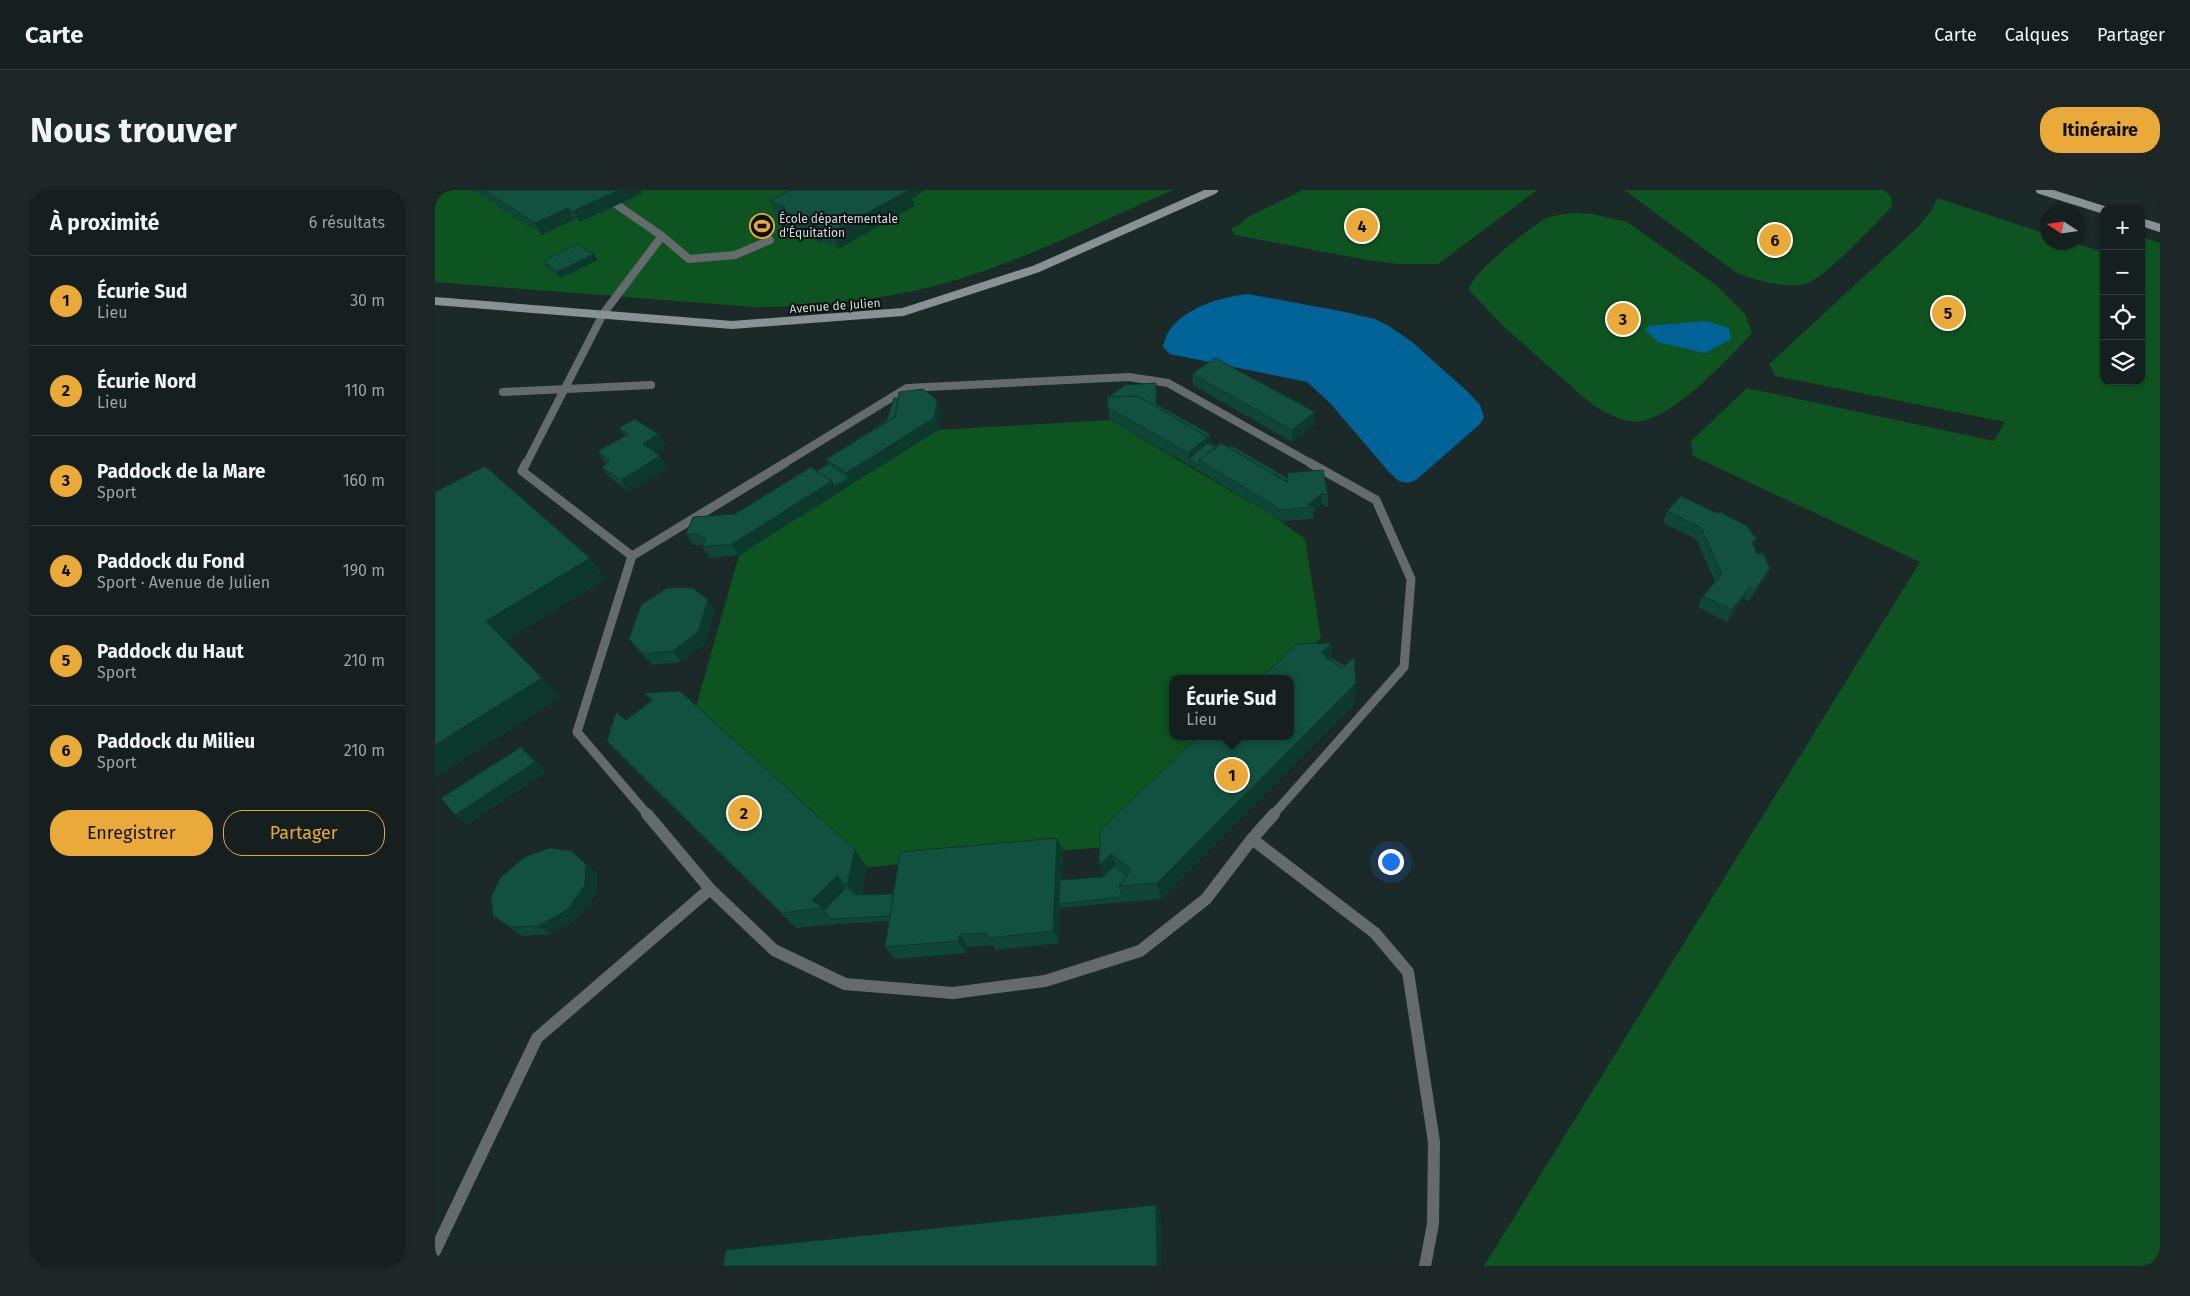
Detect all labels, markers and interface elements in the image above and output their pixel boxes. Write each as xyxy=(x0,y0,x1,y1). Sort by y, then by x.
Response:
text: Carte xyxy=(25,21,83,49)
text: Carte xyxy=(1934,24,1977,46)
text: Calques xyxy=(2005,24,2069,46)
text: Partager xyxy=(2097,24,2165,46)
button: Itinéraire xyxy=(2040,107,2160,153)
text: Nous trouver xyxy=(30,109,237,151)
north arrow xyxy=(2040,205,2085,250)
map controls xyxy=(2100,205,2145,385)
button: + xyxy=(2100,205,2145,250)
pin: 4 xyxy=(1346,207,1378,245)
text: À proximité xyxy=(50,210,159,236)
place label: École départementale d'Équitation xyxy=(779,211,898,240)
text: 6 résultats xyxy=(309,213,385,232)
sports icon: École départementale d'Équitation xyxy=(749,213,775,239)
pin: 6 xyxy=(1759,221,1791,259)
button: − xyxy=(2100,250,2145,295)
text: Écurie Sud xyxy=(97,280,188,303)
text: 1 xyxy=(62,291,70,310)
text: 30 m xyxy=(350,291,385,310)
pin: 5 xyxy=(1932,294,1964,332)
button: locate xyxy=(2100,295,2145,340)
street label: Avenue de Julien xyxy=(789,296,881,316)
pin: 3 xyxy=(1607,300,1639,338)
text: Lieu xyxy=(97,303,128,322)
button: layers xyxy=(2100,340,2145,385)
text: Écurie Nord xyxy=(97,370,197,393)
text: 2 xyxy=(62,381,70,400)
text: 110 m xyxy=(344,381,385,400)
text: Lieu xyxy=(97,393,128,412)
text: Paddock de la Mare xyxy=(97,460,266,483)
text: 3 xyxy=(62,471,70,490)
text: 160 m xyxy=(343,471,385,490)
text: Sport xyxy=(97,483,137,502)
text: Paddock du Fond xyxy=(97,550,245,573)
text: 4 xyxy=(61,561,71,580)
text: 190 m xyxy=(343,561,385,580)
text: Sport · Avenue de Julien xyxy=(97,573,270,592)
text: Paddock du Haut xyxy=(97,640,244,663)
text: 5 xyxy=(62,651,70,670)
text: 210 m xyxy=(344,651,385,670)
text: Sport xyxy=(97,663,137,682)
popup xyxy=(1169,675,1294,740)
text: Écurie Sud xyxy=(1186,687,1277,710)
text: Lieu xyxy=(1186,710,1217,729)
text: Paddock du Milieu xyxy=(97,730,255,753)
text: 6 xyxy=(61,741,71,760)
text: 210 m xyxy=(344,741,385,760)
text: Sport xyxy=(97,753,137,772)
pin: 1 xyxy=(1216,756,1248,794)
pin: 2 xyxy=(728,794,760,832)
button: Enregistrer xyxy=(50,810,213,856)
button: Partager xyxy=(223,810,385,856)
your location xyxy=(1378,849,1404,875)

